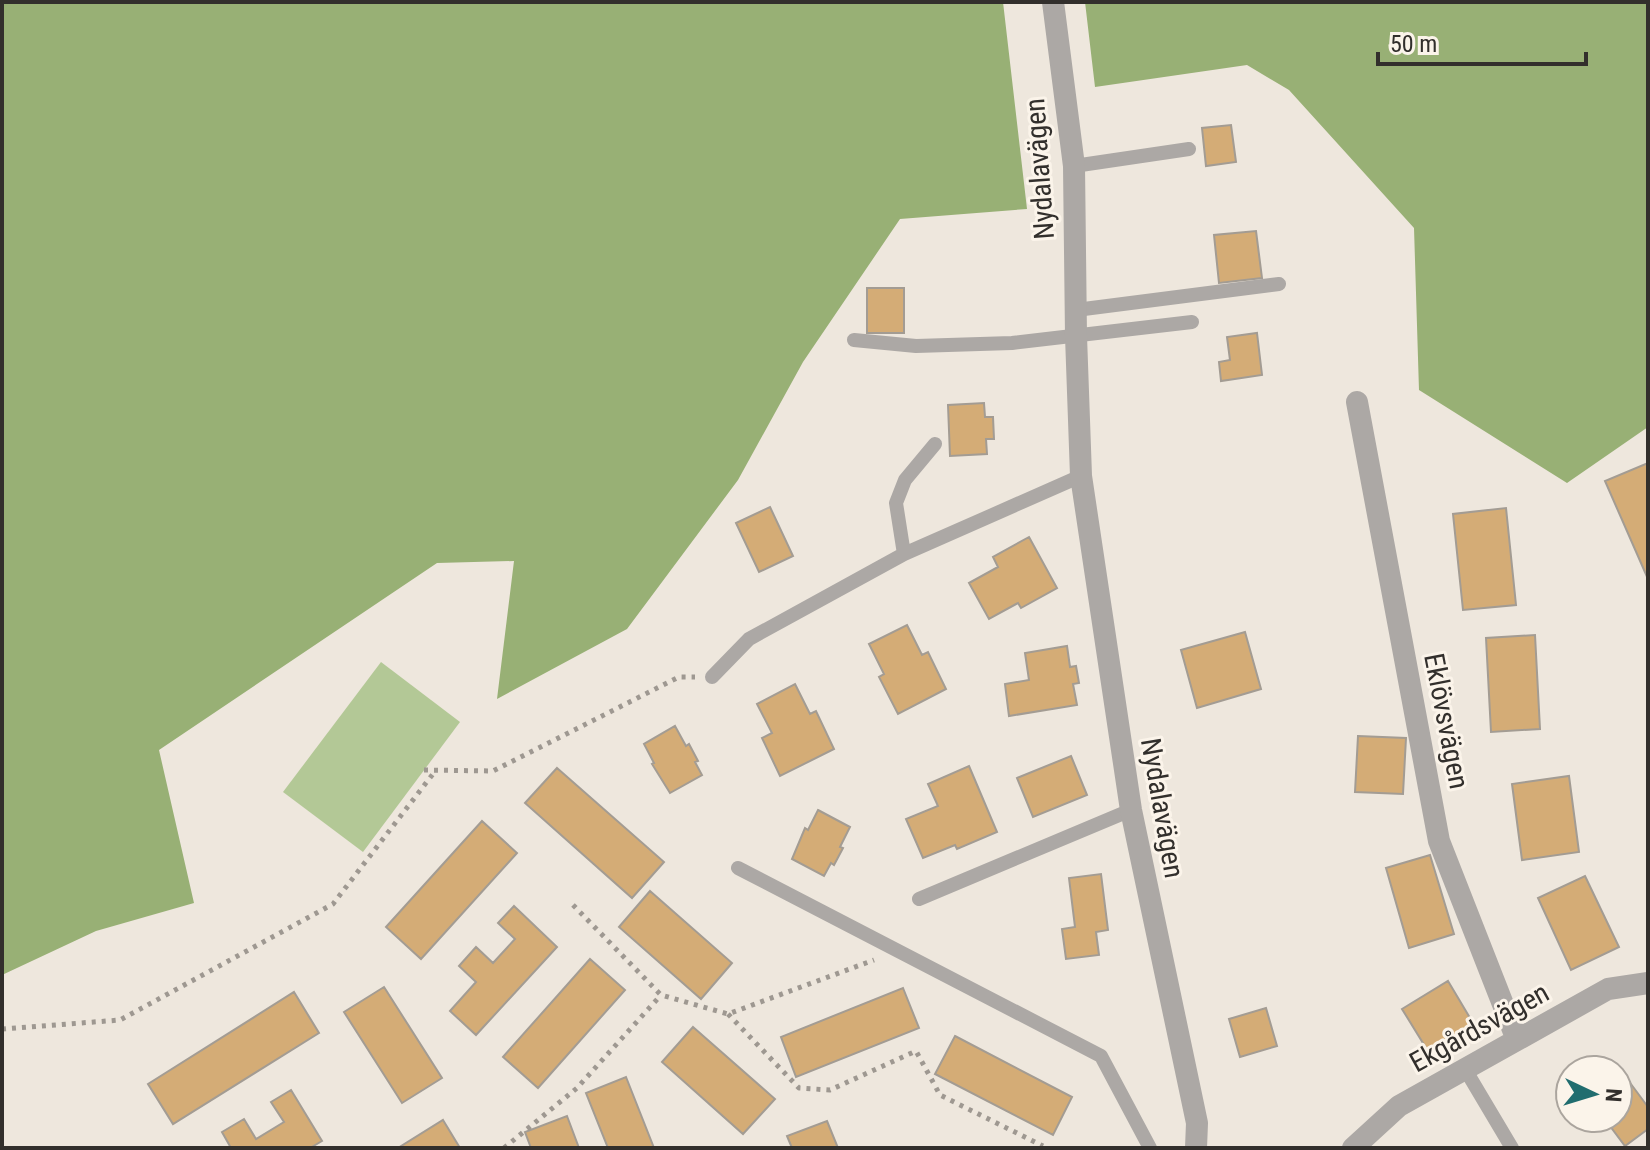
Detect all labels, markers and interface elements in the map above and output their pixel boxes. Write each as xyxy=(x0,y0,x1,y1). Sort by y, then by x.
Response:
scale bar xyxy=(1378,16,1586,66)
text: 50 m xyxy=(1390,30,1437,58)
street label: Nydalavägen xyxy=(1018,97,1061,241)
street label: Eklövsvägen xyxy=(1417,651,1476,792)
street label: Nydalavägen xyxy=(1134,736,1191,881)
street label: Ekgårdsvägen xyxy=(1404,976,1555,1079)
north arrow xyxy=(1554,1054,1634,1134)
text: N xyxy=(1601,1088,1626,1103)

